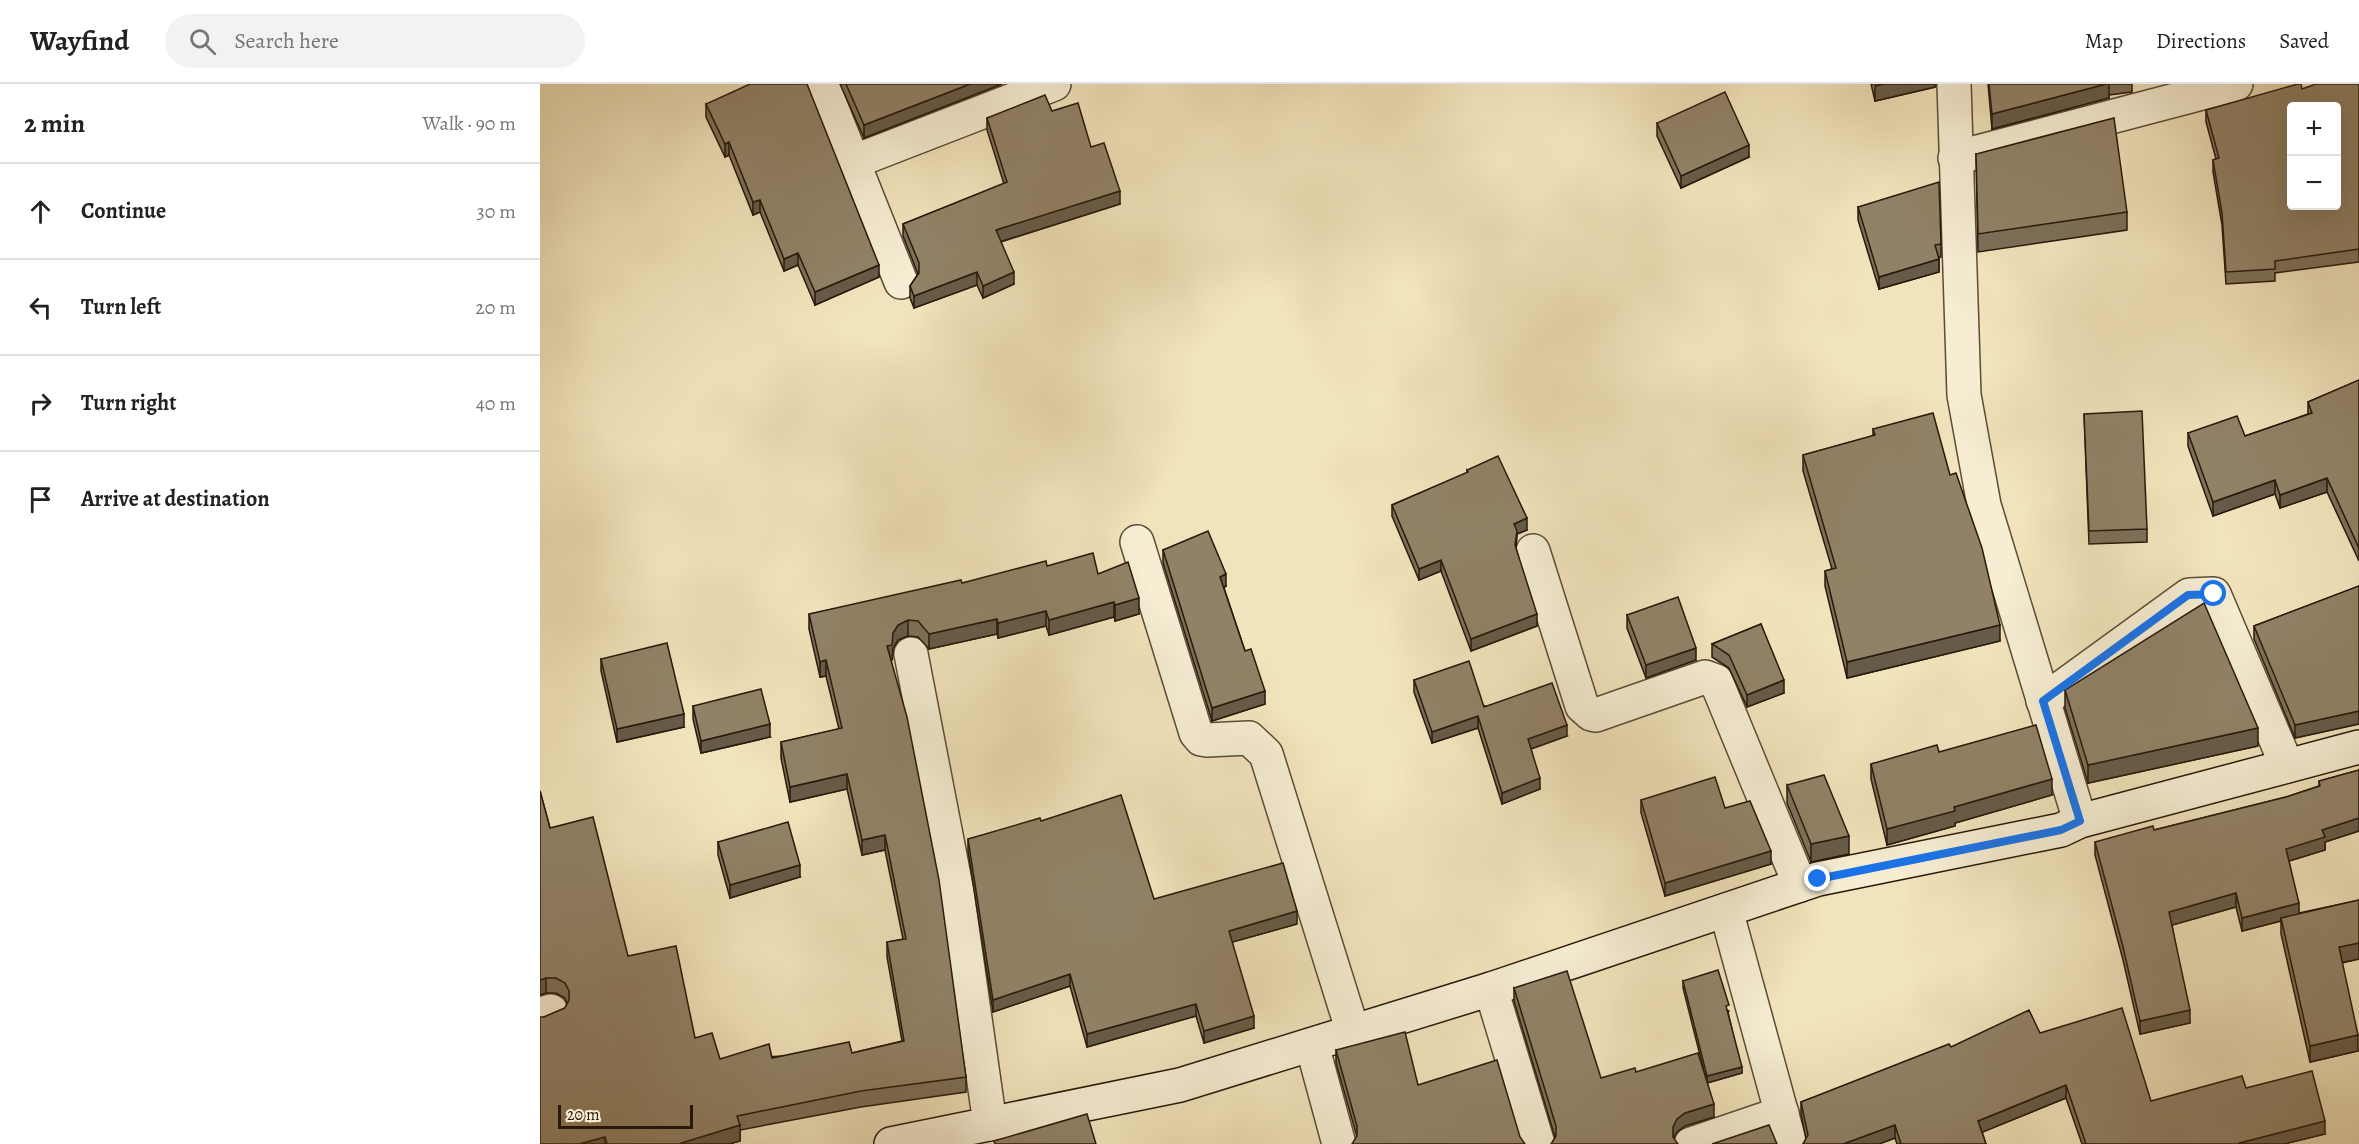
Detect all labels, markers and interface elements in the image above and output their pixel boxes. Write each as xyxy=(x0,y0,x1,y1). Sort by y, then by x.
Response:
search box xyxy=(165,14,585,68)
text: Wayfind xyxy=(30,22,129,60)
icon: search xyxy=(186,25,219,58)
text: Search here xyxy=(234,26,339,56)
text: Map xyxy=(2085,27,2123,55)
text: Directions xyxy=(2156,27,2246,55)
text: Saved xyxy=(2279,27,2329,55)
map controls xyxy=(2287,102,2341,210)
button: + xyxy=(2287,102,2341,156)
text: 2 min xyxy=(24,106,85,141)
text: Walk · 90 m xyxy=(423,110,516,137)
button: − xyxy=(2287,156,2341,210)
icon: ahead xyxy=(24,195,57,228)
text: Continue xyxy=(81,196,166,226)
text: 30 m xyxy=(476,198,516,225)
icon: left xyxy=(24,291,57,324)
text: Turn left xyxy=(81,292,161,322)
text: 20 m xyxy=(475,294,516,321)
icon: right xyxy=(24,387,57,420)
text: Turn right xyxy=(81,388,177,418)
text: 40 m xyxy=(476,390,516,417)
icon: arrive xyxy=(24,483,57,516)
text: Arrive at destination xyxy=(81,484,270,514)
route start xyxy=(2200,580,2226,606)
route end xyxy=(1804,865,1830,891)
scale bar xyxy=(558,1102,693,1130)
text: 20 m xyxy=(567,1104,600,1126)

